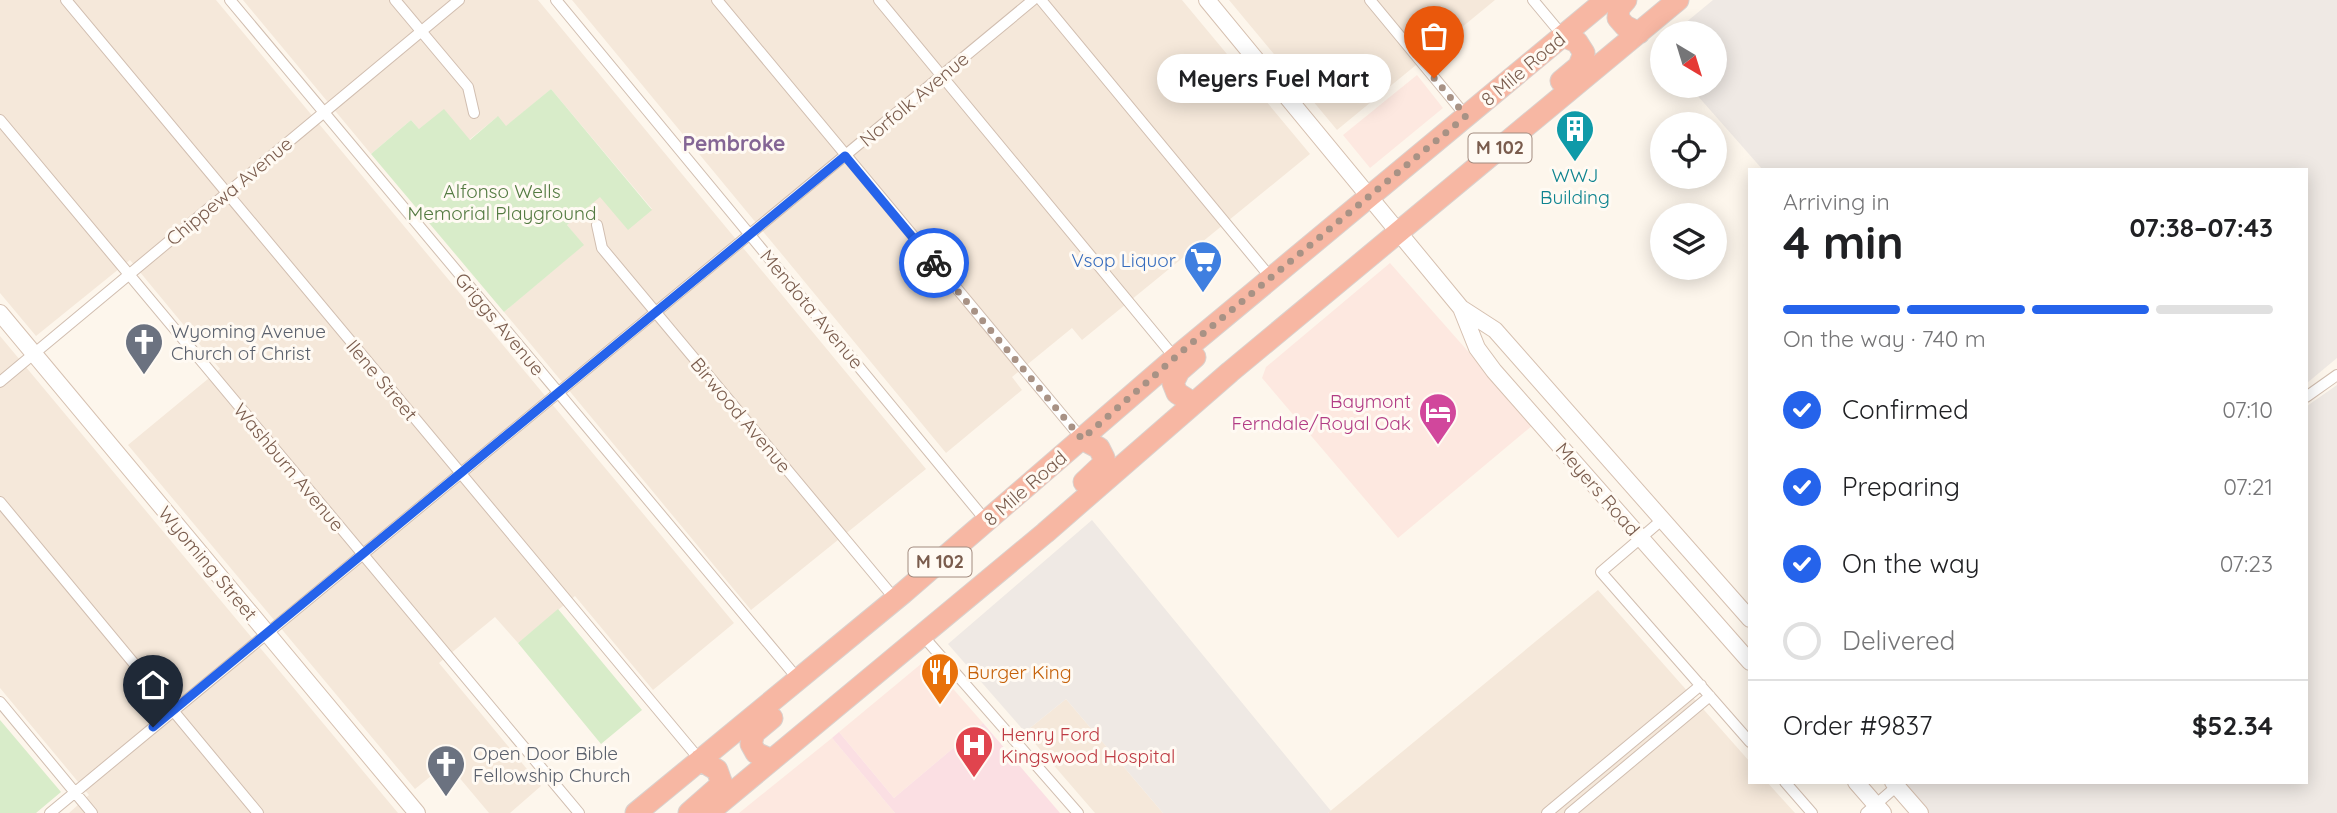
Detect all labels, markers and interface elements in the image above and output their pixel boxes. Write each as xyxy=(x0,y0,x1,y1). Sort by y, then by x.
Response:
pin xyxy=(1404,6,1464,78)
icon: bag xyxy=(1415,17,1453,55)
north arrow xyxy=(1650,21,1727,98)
map controls xyxy=(1650,21,1727,280)
street label: 8 Mile Road xyxy=(1476,27,1570,111)
street label: Norfolk Avenue xyxy=(855,46,973,152)
callout: Meyers Fuel Mart xyxy=(1158,54,1392,102)
text: Meyers Fuel Mart xyxy=(1178,64,1370,93)
building icon: WWJ Building xyxy=(1554,108,1596,163)
button: locate xyxy=(1650,112,1727,189)
district label: Pembroke xyxy=(682,130,786,156)
street label: Chippewa Avenue xyxy=(161,131,297,251)
road number: M 102 xyxy=(1468,134,1532,162)
place label: WWJ Building xyxy=(1540,163,1610,209)
park label: Alfonso Wells Memorial Playground xyxy=(408,179,596,225)
text: Arriving in xyxy=(1783,187,1890,216)
button: layers xyxy=(1650,203,1727,280)
text: 07:38–07:43 xyxy=(2130,211,2273,244)
text: 4 min xyxy=(1783,213,1904,271)
courier xyxy=(899,228,969,298)
supermarket icon: Vsop Liquor xyxy=(1182,239,1224,294)
street label: Mendota Avenue xyxy=(755,244,869,374)
icon: bike xyxy=(915,244,953,282)
place label: Vsop Liquor xyxy=(1071,248,1177,272)
street label: Griggs Avenue xyxy=(450,268,550,380)
place label: Wyoming Avenue Church of Christ xyxy=(171,319,326,365)
church icon: Wyoming Avenue Church of Christ xyxy=(123,321,165,376)
text: On the way · 740 m xyxy=(1783,324,1986,353)
street label: Ilene Street xyxy=(341,335,423,425)
street label: Birwood Avenue xyxy=(686,352,796,478)
place label: Baymont Ferndale/Royal Oak xyxy=(1231,389,1411,435)
hotel icon: Baymont Ferndale/Royal Oak xyxy=(1417,391,1459,446)
icon: check xyxy=(1783,391,1821,429)
text: Confirmed xyxy=(1842,393,1969,426)
text: 07:10 xyxy=(2222,395,2273,424)
street label: Washburn Avenue xyxy=(228,398,350,536)
street label: Meyers Road xyxy=(1551,437,1645,541)
street label: 8 Mile Road xyxy=(978,445,1072,531)
icon: check xyxy=(1783,468,1821,506)
text: Preparing xyxy=(1842,470,1960,503)
text: 07:21 xyxy=(2223,472,2273,501)
street label: Wyoming Street xyxy=(153,501,263,625)
icon: check xyxy=(1783,545,1821,583)
text: On the way xyxy=(1842,547,1980,580)
road number: M 102 xyxy=(908,548,972,576)
text: 07:23 xyxy=(2220,549,2273,578)
text: Delivered xyxy=(1842,624,1955,657)
restaurant icon: Burger King xyxy=(919,651,961,706)
pin xyxy=(123,655,183,727)
place label: Burger King xyxy=(967,660,1072,684)
icon: home xyxy=(134,666,172,704)
text: Order #9837 xyxy=(1783,709,1932,742)
text: $52.34 xyxy=(2192,709,2273,742)
place label: Henry Ford Kingswood Hospital xyxy=(1001,722,1175,768)
hospital icon: Henry Ford Kingswood Hospital xyxy=(953,724,995,779)
place label: Open Door Bible Fellowship Church xyxy=(473,741,630,787)
church icon: Open Door Bible Fellowship Church xyxy=(425,743,467,798)

